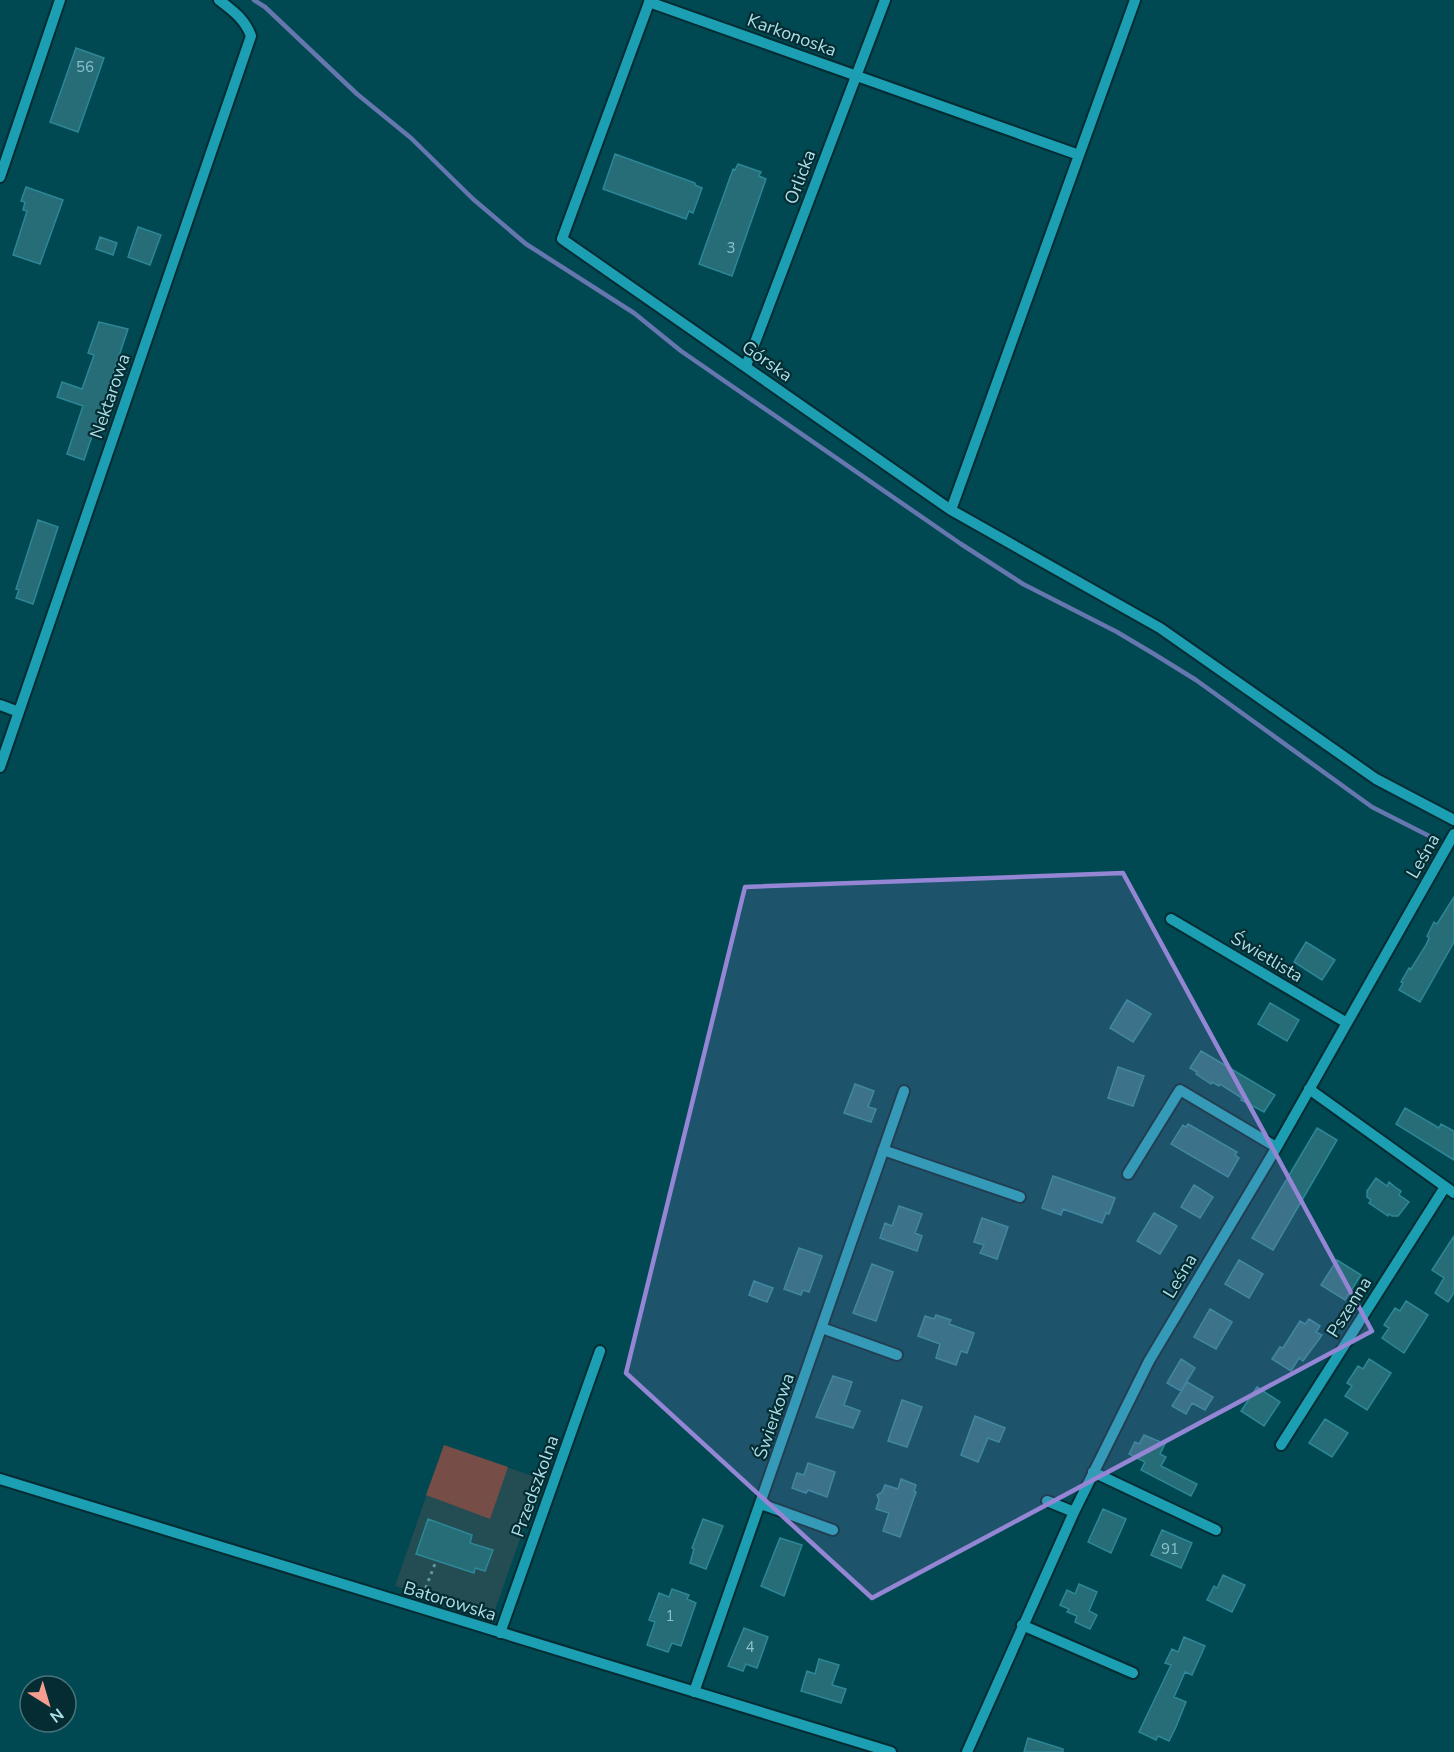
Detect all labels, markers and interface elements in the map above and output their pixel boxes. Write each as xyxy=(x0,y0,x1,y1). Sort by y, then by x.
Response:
street label: Karkonoska xyxy=(744,8,840,62)
house number: 56 xyxy=(76,57,94,77)
street label: Orlicka xyxy=(779,146,821,208)
house number: 3 xyxy=(726,238,736,258)
street label: Górska xyxy=(737,335,797,387)
street label: Nektarowa xyxy=(84,350,136,442)
street label: Leśna xyxy=(1401,829,1445,883)
street label: Świetlista xyxy=(1227,926,1307,988)
street label: Leśna xyxy=(1157,1249,1203,1303)
street label: Pszenna xyxy=(1321,1272,1377,1342)
street label: Świerkowa xyxy=(748,1370,800,1462)
street label: Przedszkolna xyxy=(505,1432,565,1540)
house number: 91 xyxy=(1161,1539,1179,1559)
street label: Batorowska xyxy=(400,1575,500,1627)
house number: 1 xyxy=(665,1606,675,1626)
house number: 4 xyxy=(745,1637,755,1657)
north arrow xyxy=(18,1674,78,1734)
text: N xyxy=(45,1703,68,1728)

